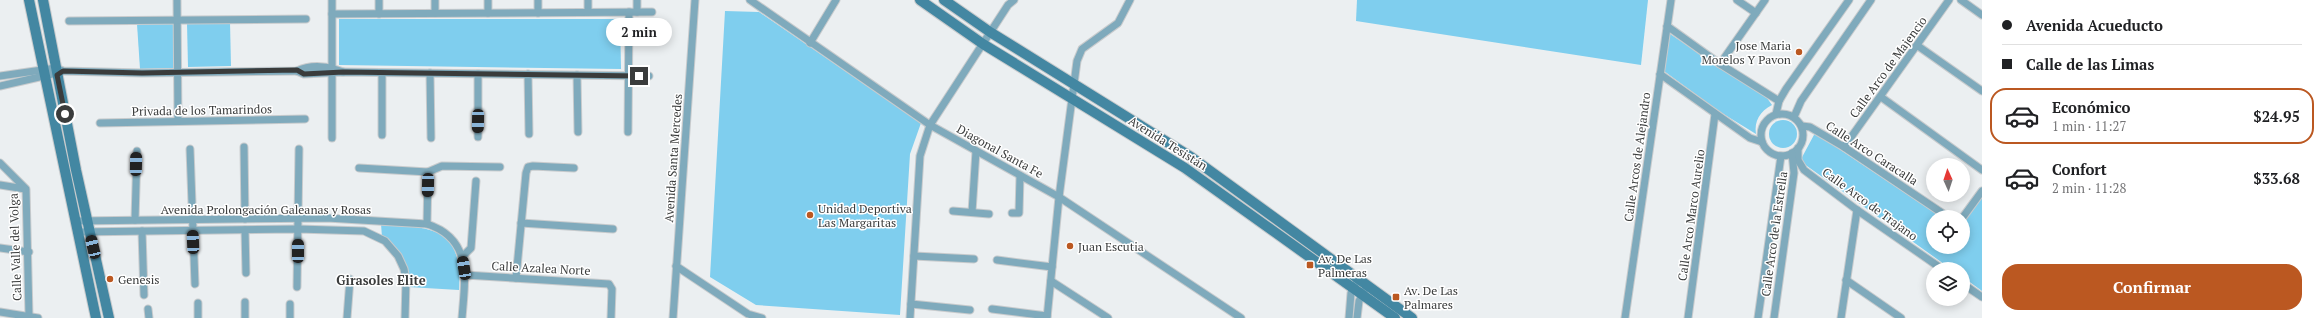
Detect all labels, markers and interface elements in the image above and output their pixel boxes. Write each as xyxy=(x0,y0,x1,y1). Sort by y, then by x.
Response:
street label: Calle Arco de Majencio xyxy=(1846,13,1930,121)
text: Avenida Acueducto xyxy=(2026,15,2163,35)
callout: 2 min xyxy=(606,18,672,46)
text: 2 min xyxy=(621,23,657,41)
place label: Jose Maria Morelos Y Pavon xyxy=(1701,38,1791,67)
marker: Jose Maria Morelos Y Pavon xyxy=(1794,47,1804,57)
text: Calle de las Limas xyxy=(2026,54,2154,74)
route end xyxy=(630,67,648,85)
street label: Calle Arcos de Alejandro xyxy=(1620,91,1654,223)
street label: Avenida Santa Mercedes xyxy=(661,93,685,223)
text: Económico xyxy=(2052,97,2130,117)
icon: car xyxy=(2004,98,2040,134)
street label: Privada de los Tamarindos xyxy=(132,101,272,119)
route start xyxy=(56,105,74,123)
text: $24.95 xyxy=(2253,106,2300,126)
car xyxy=(472,109,484,133)
street label: Avenida Tesistán xyxy=(1126,113,1210,173)
text: 1 min · 11:27 xyxy=(2052,117,2126,135)
street label: Calle Arco Caracalla xyxy=(1823,118,1921,188)
street label: Diagonal Santa Fe xyxy=(954,121,1046,181)
street label: Calle Arco Marco Aurelio xyxy=(1674,148,1708,282)
car xyxy=(130,152,142,176)
north arrow xyxy=(1926,158,1970,202)
map controls xyxy=(1926,158,1970,306)
text: Confort xyxy=(2052,159,2107,179)
icon: car xyxy=(2004,160,2040,196)
street label: Calle Arco de Trajano xyxy=(1819,164,1921,244)
text: $33.68 xyxy=(2253,168,2300,188)
street label: Calle Arco de la Estrella xyxy=(1758,170,1790,298)
car xyxy=(422,173,434,197)
text: 2 min · 11:28 xyxy=(2052,179,2126,197)
street label: Calle Valle del Volga xyxy=(6,193,24,301)
place label: Unidad Deportiva Las Margaritas xyxy=(818,201,912,230)
street label: Avenida Prolongación Galeanas y Rosas xyxy=(161,202,371,217)
marker: Unidad Deportiva Las Margaritas xyxy=(805,210,815,220)
button: locate xyxy=(1926,210,1970,254)
car xyxy=(187,230,199,254)
car xyxy=(84,234,102,260)
car xyxy=(292,239,304,263)
place label: Juan Escutia xyxy=(1078,239,1144,254)
marker: Juan Escutia xyxy=(1065,241,1075,251)
place label: Av. De Las Palmeras xyxy=(1318,251,1372,280)
car xyxy=(456,255,472,281)
street label: Calle Azalea Norte xyxy=(491,258,591,278)
marker: Av. De Las Palmeras xyxy=(1305,260,1315,270)
button: layers xyxy=(1926,262,1970,306)
button: Confirmar xyxy=(2002,264,2302,310)
district label: Girasoles Elite xyxy=(336,271,426,289)
place label: Genesis xyxy=(118,272,159,287)
marker: Genesis xyxy=(105,274,115,284)
place label: Av. De Las Palmares xyxy=(1404,283,1458,312)
marker: Av. De Las Palmares xyxy=(1391,292,1401,302)

